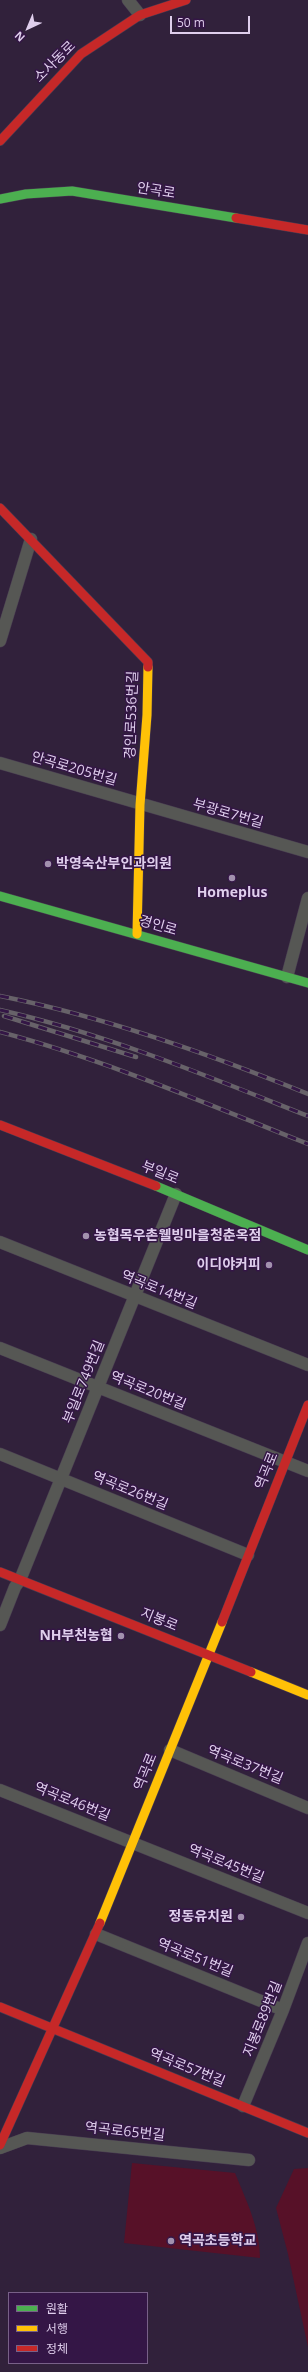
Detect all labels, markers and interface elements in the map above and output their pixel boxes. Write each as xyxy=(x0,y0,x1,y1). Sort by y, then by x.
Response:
north arrow xyxy=(8,8,48,48)
scale bar xyxy=(172,8,252,34)
text: 50 m xyxy=(177,14,205,31)
text: N xyxy=(11,28,28,46)
street label: 소사동로 xyxy=(31,38,79,86)
street label: 안곡로 xyxy=(136,180,176,202)
street label: 경인로536번길 xyxy=(122,671,142,759)
street label: 안곡로205번길 xyxy=(29,749,119,789)
street label: 부광로7번길 xyxy=(191,796,265,832)
place label: 박영숙산부인과의원 xyxy=(56,856,172,872)
marker: 박영숙산부인과의원 xyxy=(43,859,53,869)
marker: Homeplus xyxy=(227,873,237,883)
place label: Homeplus xyxy=(197,885,267,901)
street label: 경인로 xyxy=(137,913,179,939)
street label: 부일로 xyxy=(139,1158,181,1188)
place label: 농협목우촌웰빙마을청춘옥점 xyxy=(94,1228,261,1244)
marker: 농협목우촌웰빙마을청춘옥점 xyxy=(81,1231,91,1241)
place label: 이디야커피 xyxy=(197,1257,261,1273)
marker: 이디야커피 xyxy=(264,1260,274,1270)
street label: 역곡로14번길 xyxy=(119,1267,199,1313)
street label: 부일로749번길 xyxy=(60,1338,108,1426)
street label: 역곡로20번길 xyxy=(108,1368,188,1414)
street label: 역곡로 xyxy=(252,1450,282,1492)
street label: 역곡로26번길 xyxy=(90,1468,170,1514)
street label: 지봉로 xyxy=(138,1605,180,1635)
place label: NH부천농협 xyxy=(39,1628,113,1644)
marker: NH부천농협 xyxy=(116,1631,126,1641)
street label: 역곡로37번길 xyxy=(205,1742,285,1788)
street label: 역곡로 xyxy=(131,1751,161,1793)
street label: 역곡로46번길 xyxy=(32,1779,112,1825)
street label: 역곡로45번길 xyxy=(186,1841,266,1887)
place label: 정동유치원 xyxy=(169,1909,233,1925)
marker: 정동유치원 xyxy=(236,1912,246,1922)
street label: 역곡로51번길 xyxy=(155,1935,235,1981)
street label: 지봉로89번길 xyxy=(240,1979,286,2059)
street label: 역곡로57번길 xyxy=(147,2045,227,2091)
street label: 역곡로65번길 xyxy=(84,2119,166,2145)
place label: 역곡초등학교 xyxy=(179,2233,256,2249)
marker: 역곡초등학교 xyxy=(166,2236,176,2246)
legend xyxy=(8,2292,148,2364)
text: 원활 xyxy=(46,2300,68,2317)
text: 서행 xyxy=(46,2320,68,2337)
text: 정체 xyxy=(46,2340,68,2357)

